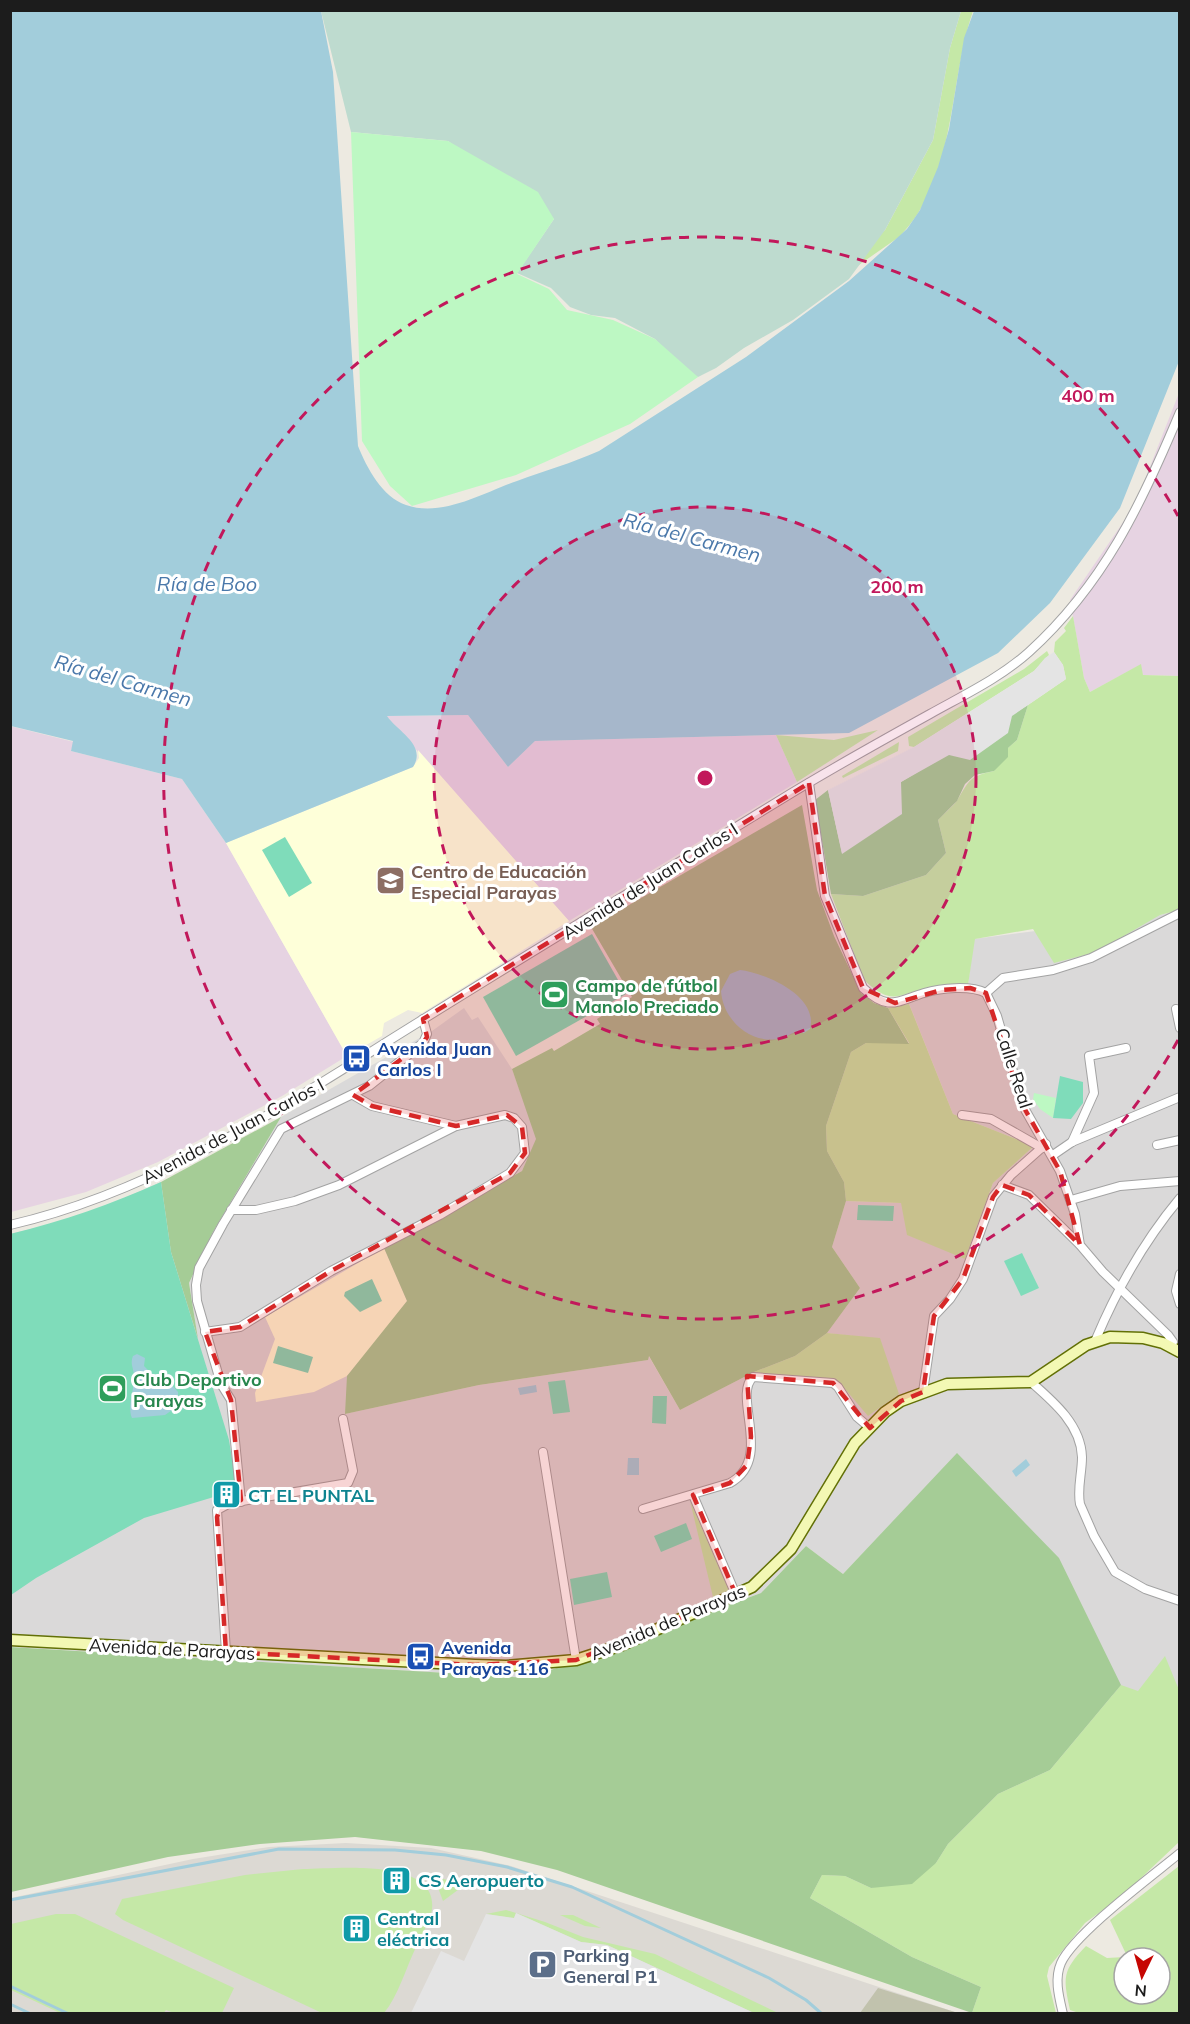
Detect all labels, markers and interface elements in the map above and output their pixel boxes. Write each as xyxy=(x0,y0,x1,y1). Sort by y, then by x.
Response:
text: 400 m xyxy=(1061,384,1115,407)
water label: Ría del Carmen xyxy=(620,507,764,567)
water label: Ría de Boo xyxy=(157,571,257,596)
text: 200 m xyxy=(870,575,924,598)
water label: Ría del Carmen xyxy=(52,648,194,712)
centre of rings xyxy=(695,768,715,788)
street label: Avenida de Juan Carlos I xyxy=(558,817,742,945)
place label: Centro de Educación Especial Parayas xyxy=(411,860,587,904)
school or university icon: Centro de Educación Especial Parayas xyxy=(374,865,406,897)
place label: Campo de fútbol Manolo Preciado xyxy=(575,974,719,1018)
sports icon: Campo de fútbol Manolo Preciado xyxy=(538,979,570,1011)
street label: Calle Real xyxy=(990,1025,1038,1111)
place label: Avenida Juan Carlos I xyxy=(377,1037,492,1081)
bus stop icon: Avenida Juan Carlos I xyxy=(340,1042,372,1074)
street label: Avenida de Juan Carlos I xyxy=(138,1073,328,1189)
place label: Club Deportivo Parayas xyxy=(133,1368,262,1412)
sports icon: Club Deportivo Parayas xyxy=(96,1373,128,1405)
building icon: CT EL PUNTAL xyxy=(211,1479,243,1511)
place label: CT EL PUNTAL xyxy=(248,1484,374,1507)
street label: Avenida de Parayas xyxy=(587,1579,749,1665)
street label: Avenida de Parayas xyxy=(88,1633,256,1665)
place label: Avenida Parayas 116 xyxy=(441,1636,549,1680)
bus stop icon: Avenida Parayas 116 xyxy=(404,1641,436,1673)
building icon: CS Aeropuerto xyxy=(381,1864,413,1896)
place label: CS Aeropuerto xyxy=(418,1869,544,1892)
place label: Central eléctrica xyxy=(377,1907,449,1951)
building icon: Central eléctrica xyxy=(340,1912,372,1944)
place label: Parking General P1 xyxy=(563,1944,657,1988)
north arrow xyxy=(1112,1946,1172,2006)
parking icon: Parking General P1 xyxy=(526,1949,558,1981)
text: N xyxy=(1134,1980,1148,2001)

